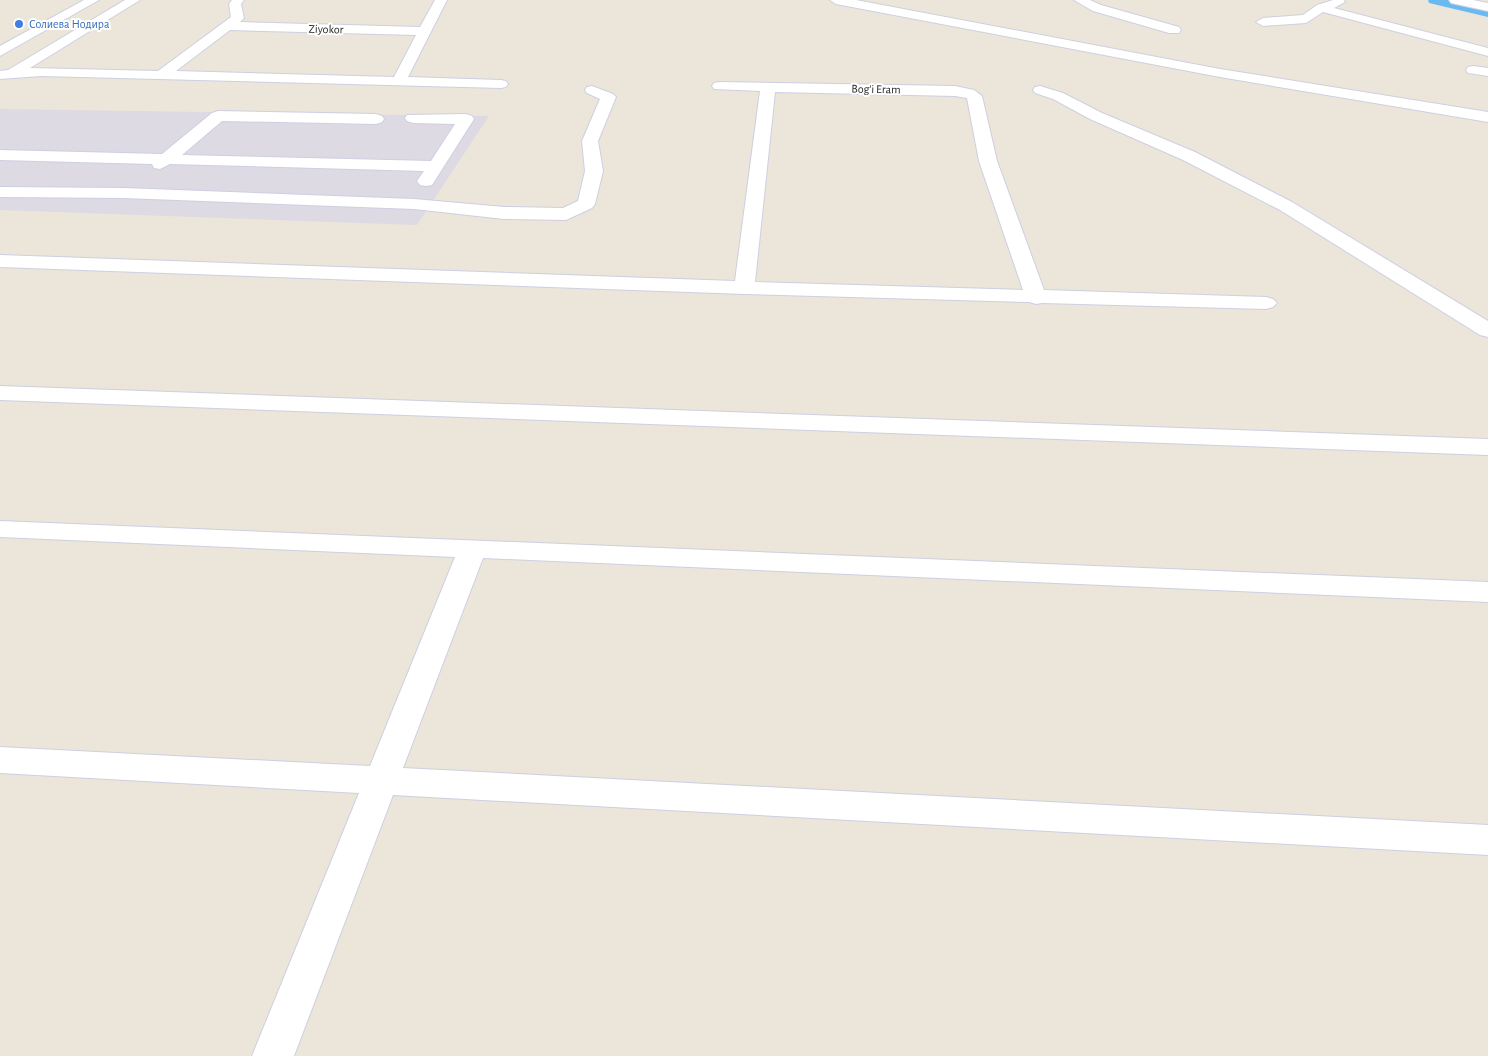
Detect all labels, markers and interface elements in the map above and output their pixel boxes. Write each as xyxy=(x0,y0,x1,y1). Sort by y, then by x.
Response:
marker: Солиева Нодира xyxy=(13,18,25,30)
place label: Солиева Нодира xyxy=(29,18,110,30)
street label: Ziyokor xyxy=(308,23,344,36)
street label: Bog'i Eram xyxy=(851,83,901,95)

